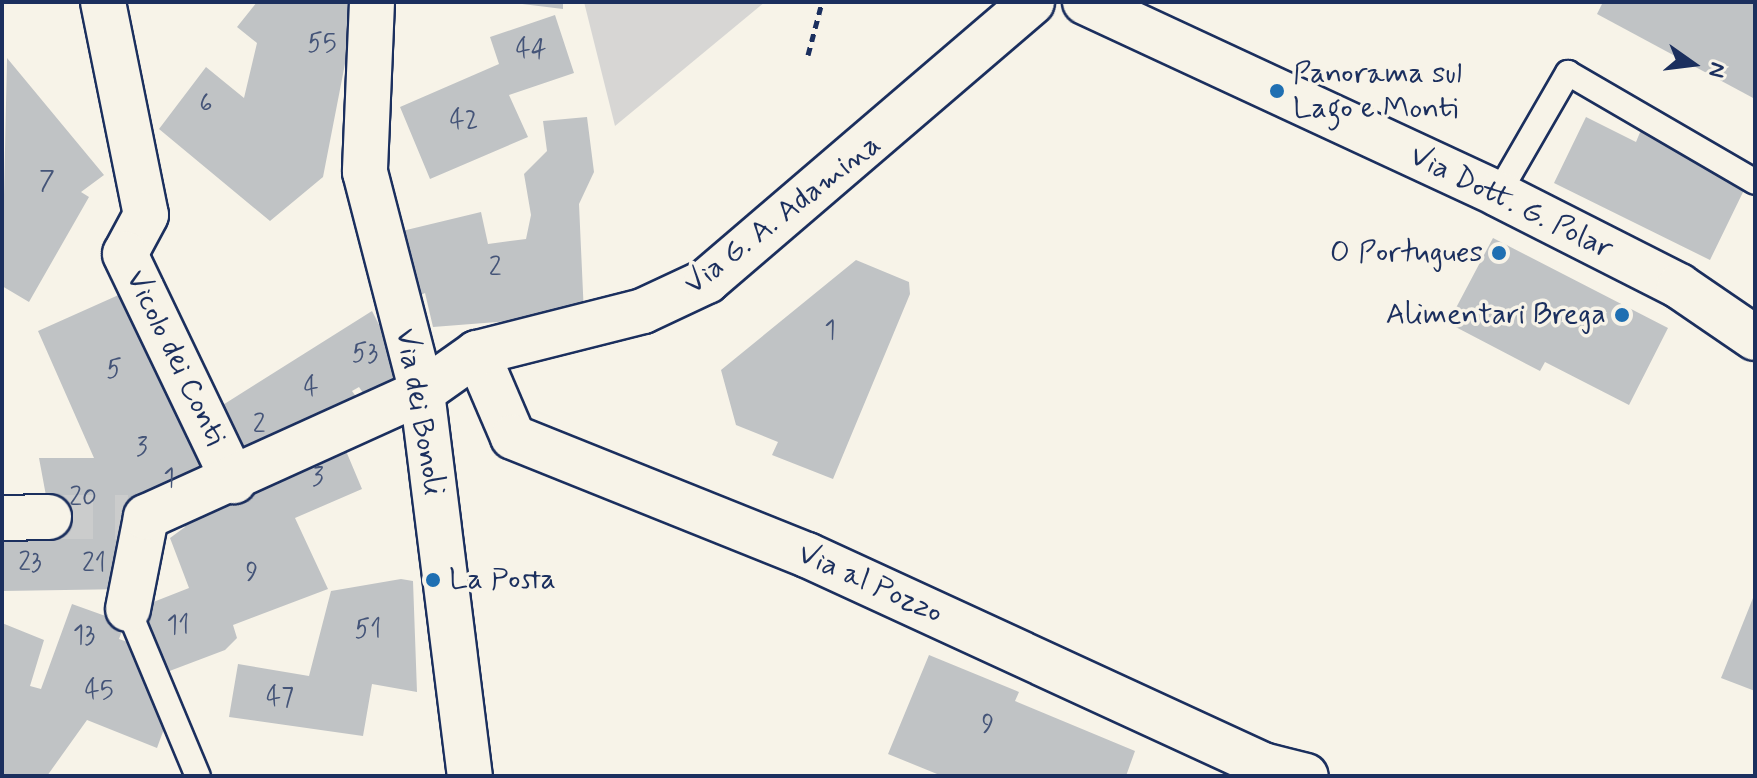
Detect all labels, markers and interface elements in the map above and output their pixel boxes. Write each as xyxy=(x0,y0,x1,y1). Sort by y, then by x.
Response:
north arrow xyxy=(1653,24,1733,104)
house number: 55 xyxy=(307,29,337,61)
house number: 44 xyxy=(516,35,546,67)
place label: Panorama sul Lago e Monti xyxy=(1293,56,1466,126)
text: N xyxy=(1701,59,1732,80)
marker: Panorama sul Lago e Monti xyxy=(1268,82,1286,100)
house number: 6 xyxy=(199,89,213,121)
house number: 42 xyxy=(450,106,478,138)
street label: Via G. A. Adamina xyxy=(678,127,888,303)
street label: Via Dott. G. Polar xyxy=(1403,138,1619,268)
house number: 7 xyxy=(39,167,55,199)
place label: O Portugues xyxy=(1333,235,1483,271)
marker: O Portugues xyxy=(1490,244,1508,262)
house number: 2 xyxy=(489,253,501,285)
street label: Vicolo dei Conti xyxy=(117,264,233,452)
place label: Alimentari Brega xyxy=(1384,297,1606,333)
marker: Alimentari Brega xyxy=(1613,306,1631,324)
house number: 1 xyxy=(824,316,836,348)
street label: Via dei Bonoli xyxy=(387,326,451,498)
house number: 53 xyxy=(352,339,378,371)
house number: 5 xyxy=(106,355,122,387)
house number: 4 xyxy=(303,373,319,405)
house number: 2 xyxy=(253,410,265,442)
house number: 3 xyxy=(136,433,148,465)
house number: 3 xyxy=(312,463,324,495)
house number: 1 xyxy=(163,464,175,496)
house number: 20 xyxy=(69,483,97,515)
street label: Via al Pozzo xyxy=(794,537,946,631)
house number: 23 xyxy=(18,548,42,580)
house number: 21 xyxy=(82,549,106,581)
house number: 9 xyxy=(246,558,258,590)
place label: La Posta xyxy=(449,562,554,598)
marker: La Posta xyxy=(424,571,442,589)
house number: 11 xyxy=(167,611,189,643)
house number: 51 xyxy=(355,615,381,647)
house number: 13 xyxy=(73,621,95,653)
house number: 45 xyxy=(85,676,113,708)
house number: 47 xyxy=(266,683,294,715)
house number: 9 xyxy=(982,710,994,742)

